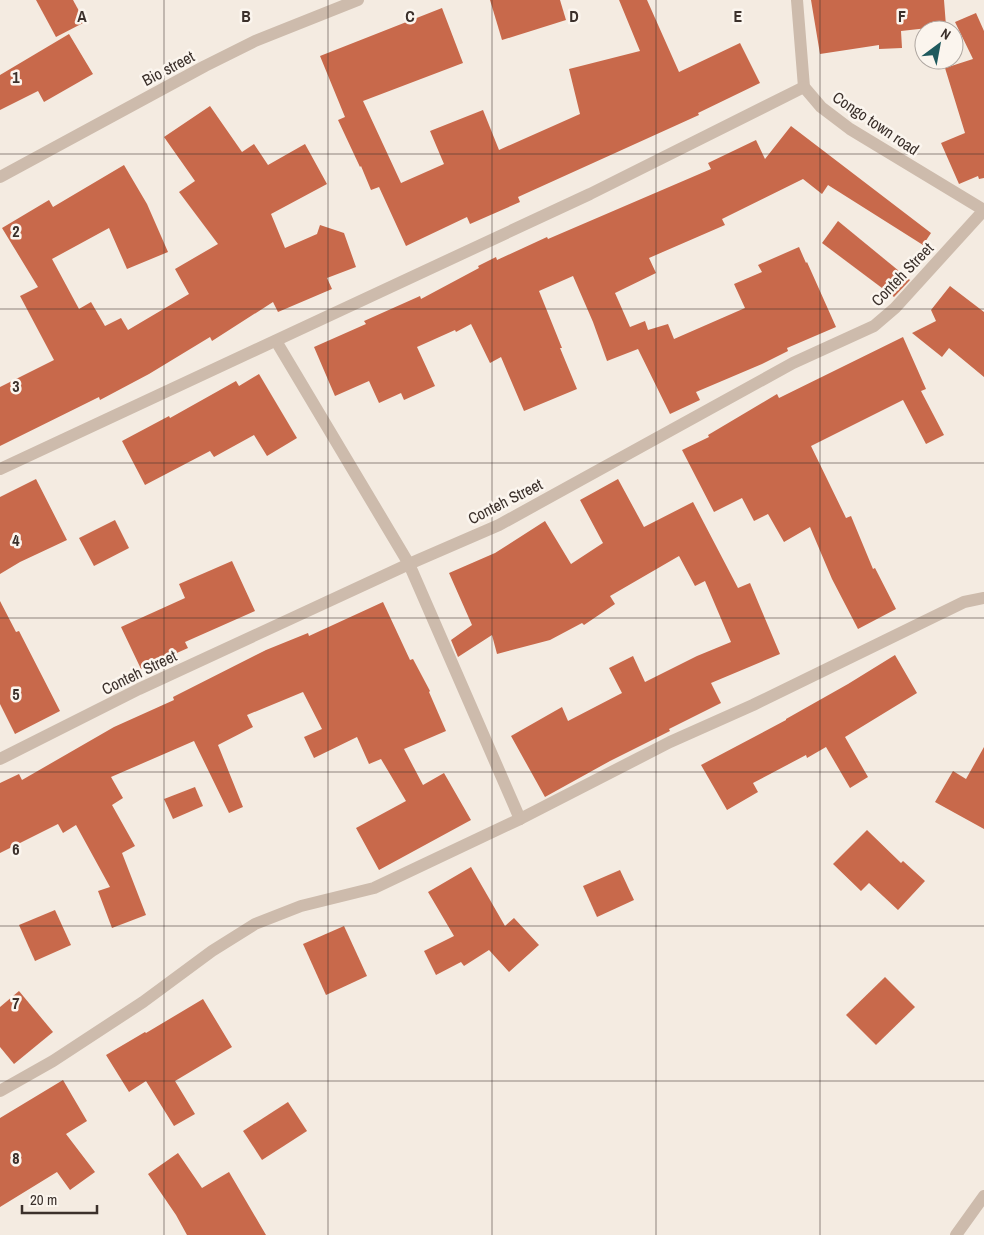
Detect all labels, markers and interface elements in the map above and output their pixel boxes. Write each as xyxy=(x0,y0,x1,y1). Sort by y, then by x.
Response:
text: A xyxy=(77,5,87,27)
text: B xyxy=(241,5,251,27)
text: C xyxy=(405,5,415,27)
text: D xyxy=(569,5,579,27)
text: E xyxy=(734,5,743,27)
text: F xyxy=(898,5,906,27)
north arrow xyxy=(914,20,964,70)
text: N xyxy=(938,24,954,44)
street label: Bio street xyxy=(138,45,198,91)
text: 1 xyxy=(12,66,20,88)
street label: Congo town road xyxy=(828,86,924,160)
text: 2 xyxy=(12,220,20,242)
street label: Conteh Street xyxy=(866,237,938,311)
text: 3 xyxy=(12,375,20,397)
street label: Conteh Street xyxy=(464,473,546,529)
text: 4 xyxy=(12,529,20,551)
street label: Conteh Street xyxy=(98,644,181,700)
text: 5 xyxy=(12,683,20,705)
text: 6 xyxy=(12,838,20,860)
text: 7 xyxy=(12,992,20,1014)
text: 8 xyxy=(12,1147,20,1169)
scale bar xyxy=(22,1182,98,1214)
text: 20 m xyxy=(30,1189,57,1210)

